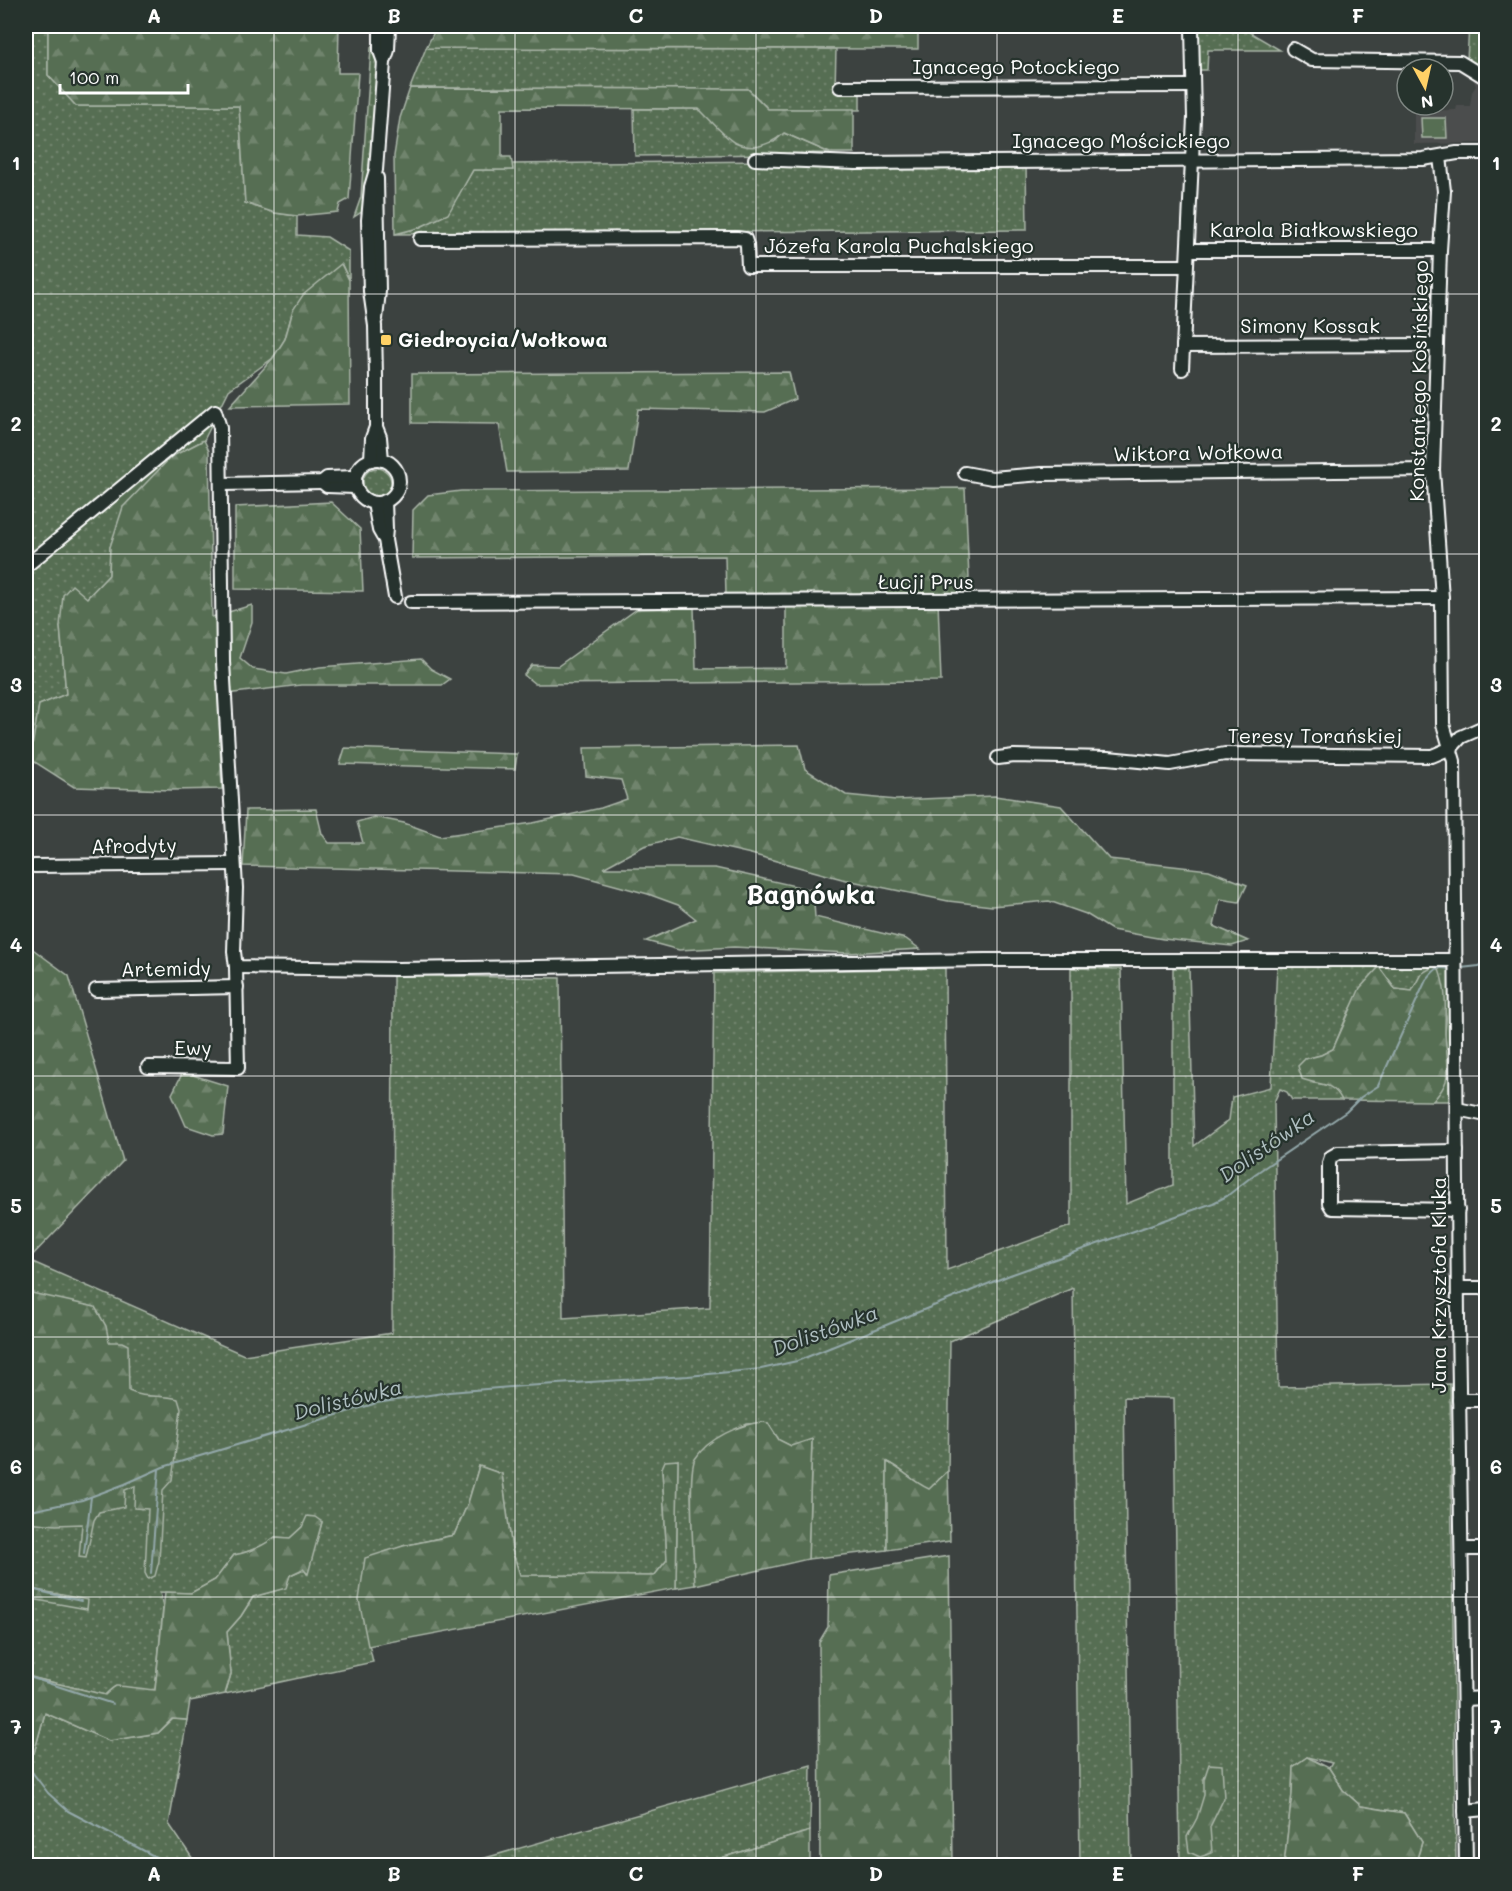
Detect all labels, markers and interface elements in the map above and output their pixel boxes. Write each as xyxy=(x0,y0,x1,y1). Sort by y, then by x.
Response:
text: A xyxy=(147,2,161,28)
text: B xyxy=(387,2,401,28)
text: C xyxy=(629,2,644,28)
text: D xyxy=(869,2,883,28)
text: E xyxy=(1112,2,1124,28)
text: F xyxy=(1352,2,1365,28)
street label: Ignacego Potockiego xyxy=(913,53,1120,79)
scale bar xyxy=(60,57,188,95)
north arrow xyxy=(1395,57,1455,117)
text: 100 m xyxy=(69,65,119,89)
text: N xyxy=(1420,91,1435,114)
street label: Ignacego Mościckiego xyxy=(1012,127,1230,153)
text: 1 xyxy=(12,149,20,175)
text: 1 xyxy=(1492,149,1500,175)
street label: Karola Białkowskiego xyxy=(1210,216,1418,242)
street label: Józefa Karola Puchalskiego xyxy=(764,232,1034,258)
street label: Konstantego Kosińskiego xyxy=(1403,260,1433,502)
street label: Simony Kossak xyxy=(1240,312,1380,338)
place label: Giedroycia/Wołkowa xyxy=(398,326,608,352)
marker: Giedroycia/Wołkowa xyxy=(379,333,393,347)
text: 2 xyxy=(10,410,22,436)
text: 2 xyxy=(1490,410,1502,436)
street label: Wiktora Wołkowa xyxy=(1113,438,1283,466)
street label: Łucji Prus xyxy=(878,568,974,594)
text: 3 xyxy=(10,671,22,697)
text: 3 xyxy=(1490,671,1502,697)
street label: Teresy Torańskiej xyxy=(1228,722,1402,748)
street label: Afrodyty xyxy=(91,831,177,859)
district label: Bagnówka xyxy=(746,877,876,911)
text: 4 xyxy=(10,931,23,957)
text: 4 xyxy=(1490,931,1503,957)
street label: Artemidy xyxy=(121,954,211,982)
street label: Ewy xyxy=(174,1034,212,1060)
water label: Dolistówka xyxy=(1213,1102,1319,1188)
street label: Jana Krzysztofa Kluka xyxy=(1425,1177,1451,1393)
text: 5 xyxy=(10,1192,22,1218)
text: 5 xyxy=(1490,1192,1502,1218)
water label: Dolistówka xyxy=(768,1298,881,1361)
water label: Dolistówka xyxy=(291,1372,405,1425)
text: 6 xyxy=(10,1453,22,1479)
text: 6 xyxy=(1490,1453,1502,1479)
text: 7 xyxy=(10,1713,22,1739)
text: 7 xyxy=(1490,1713,1502,1739)
text: A xyxy=(147,1860,161,1886)
text: B xyxy=(387,1860,401,1886)
text: C xyxy=(629,1860,644,1886)
text: D xyxy=(869,1860,883,1886)
text: E xyxy=(1112,1860,1124,1886)
text: F xyxy=(1352,1860,1365,1886)

